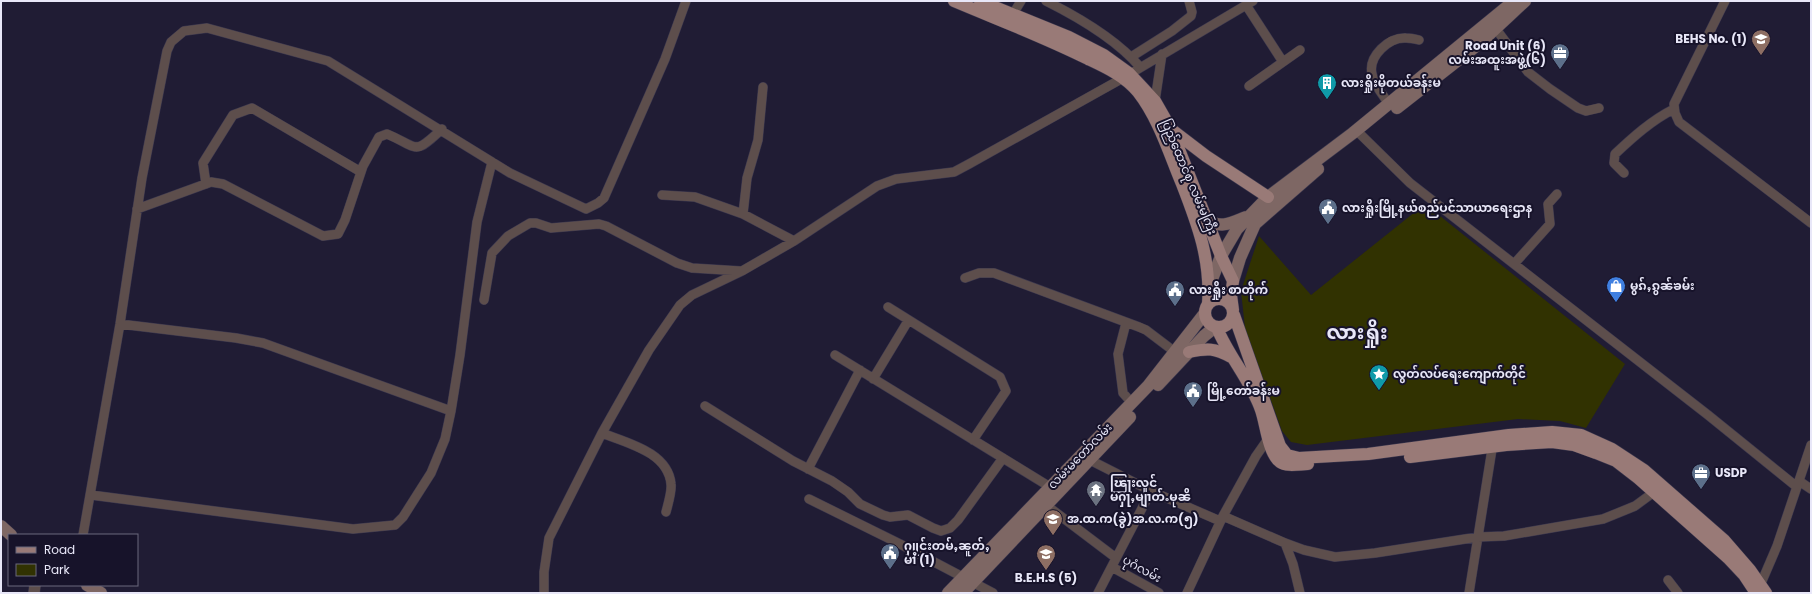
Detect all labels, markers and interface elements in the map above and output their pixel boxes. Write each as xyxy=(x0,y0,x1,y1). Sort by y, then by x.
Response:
school or university icon: BEHS No. (1) xyxy=(1750,28,1772,56)
place label: BEHS No. (1) xyxy=(1675,30,1747,47)
place label: Road Unit (6) လမ်းအထူးအဖွဲ့(၆) xyxy=(1448,37,1546,71)
office icon: Road Unit (6) လမ်းအထူးအဖွဲ့(၆) xyxy=(1549,42,1571,70)
building icon: လားရှိုးမိုတယ်ခန်းမ xyxy=(1316,72,1338,100)
place label: လားရှိုးမိုတယ်ခန်းမ xyxy=(1341,73,1441,94)
street label: ပြည်ထောင်စု လမ်းမကြီး xyxy=(1156,116,1221,238)
public building icon: လားရှိုးမြို့နယ်စည်ပင်သာယာရေးဌာန xyxy=(1317,197,1339,225)
place label: လားရှိုးမြို့နယ်စည်ပင်သာယာရေးဌာန xyxy=(1342,198,1532,218)
shop icon: မွၵ်ႇၵွၼ်ၶမ်း xyxy=(1605,275,1627,303)
place label: မွၵ်ႇၵွၼ်ၶမ်း xyxy=(1630,276,1695,296)
public building icon: လားရှိုး စာတိုက် xyxy=(1164,279,1186,307)
place label: လားရှိုး စာတိုက် xyxy=(1189,280,1268,301)
district label: လားရှိုး xyxy=(1326,318,1388,348)
place icon: လွတ်လပ်ရေးကျောက်တိုင် xyxy=(1368,363,1390,391)
place label: လွတ်လပ်ရေးကျောက်တိုင် xyxy=(1393,364,1526,385)
public building icon: မြို့တော်ခန်းမ xyxy=(1182,380,1204,408)
place label: မြို့တော်ခန်းမ xyxy=(1207,381,1280,401)
street label: လမ်းမတော်လမ်း xyxy=(1044,419,1116,493)
office icon: USDP xyxy=(1690,462,1712,490)
place label: USDP xyxy=(1715,464,1748,481)
place label: ၽြႃးလူင် မႁႃႇမျၢတ်ႉမုၼိ xyxy=(1110,473,1191,508)
temple icon: ၽြႃးလူင် မႁႃႇမျၢတ်ႉမုၼိ xyxy=(1085,479,1107,507)
school or university icon: အ.ထ.က(ခွဲ)အ.လ.က(၅) xyxy=(1042,508,1064,536)
place label: အ.ထ.က(ခွဲ)အ.လ.က(၅) xyxy=(1067,510,1199,529)
legend xyxy=(8,534,138,586)
place label: ႁူင်းတမ်ႇၼူတ်ႇ မၢႆ (1) xyxy=(904,536,990,568)
text: Road xyxy=(44,541,75,558)
public building icon: ႁူင်းတမ်ႇၼူတ်ႇ မၢႆ (1) xyxy=(879,542,901,570)
school or university icon: B.E.H.S (5) xyxy=(1035,543,1057,571)
street label: ပုဂံလမ်း xyxy=(1119,551,1165,588)
text: Park xyxy=(44,561,71,578)
place label: B.E.H.S (5) xyxy=(1015,569,1077,586)

